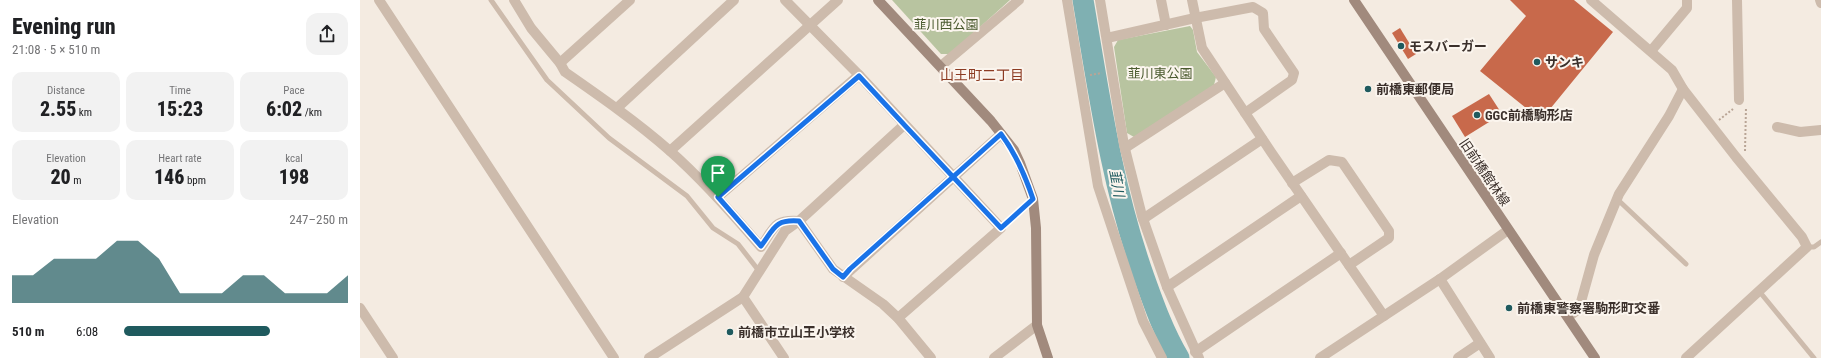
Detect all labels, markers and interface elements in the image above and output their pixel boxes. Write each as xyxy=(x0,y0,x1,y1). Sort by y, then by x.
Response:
button: share xyxy=(306,13,348,55)
text: Evening run xyxy=(12,14,116,39)
park label: 韮川西公園 xyxy=(913,17,979,32)
place label: モスバーガー xyxy=(1409,39,1487,54)
marker: モスバーガー xyxy=(1396,41,1406,51)
text: 21:08 · 5 × 510 m xyxy=(12,42,100,57)
place label: サンキ xyxy=(1545,55,1584,70)
marker: サンキ xyxy=(1532,57,1542,67)
park label: 韮川東公園 xyxy=(1127,66,1193,81)
district label: 山王町二丁目 xyxy=(940,67,1024,83)
place label: 前橋東郵便局 xyxy=(1376,82,1454,97)
text: Distance xyxy=(47,84,85,97)
text: Time xyxy=(169,84,191,97)
text: Pace xyxy=(283,84,305,97)
marker: 前橋東郵便局 xyxy=(1363,84,1373,94)
text: 2.55 xyxy=(40,97,76,121)
text: 15:23 xyxy=(157,97,203,121)
text: 6:02 xyxy=(266,97,302,121)
text: km xyxy=(76,106,92,119)
text: /km xyxy=(302,106,322,119)
place label: GGC前橋駒形店 xyxy=(1485,108,1573,123)
marker: GGC前橋駒形店 xyxy=(1472,110,1482,120)
street label: 旧前橋館林線 xyxy=(1457,136,1513,209)
text: Elevation xyxy=(46,152,86,165)
text: Heart rate xyxy=(158,152,202,165)
text: kcal xyxy=(285,152,303,165)
pin xyxy=(701,156,735,197)
icon: arrive xyxy=(707,162,729,184)
text: 20 xyxy=(50,165,71,189)
text: 146 xyxy=(154,165,184,189)
text: 198 xyxy=(279,165,309,189)
water label: 韮川 xyxy=(1106,168,1128,200)
text: m xyxy=(71,174,82,187)
text: bpm xyxy=(184,174,206,187)
text: Elevation xyxy=(12,212,59,227)
text: 247–250 m xyxy=(289,212,348,227)
place label: 前橋東警察署駒形町交番 xyxy=(1517,301,1660,316)
marker: 前橋東警察署駒形町交番 xyxy=(1504,303,1514,313)
text: 510 m xyxy=(12,324,44,339)
text: 6:08 xyxy=(76,324,98,339)
place label: 前橋市立山王小学校 xyxy=(738,325,855,340)
marker: 前橋市立山王小学校 xyxy=(725,327,735,337)

